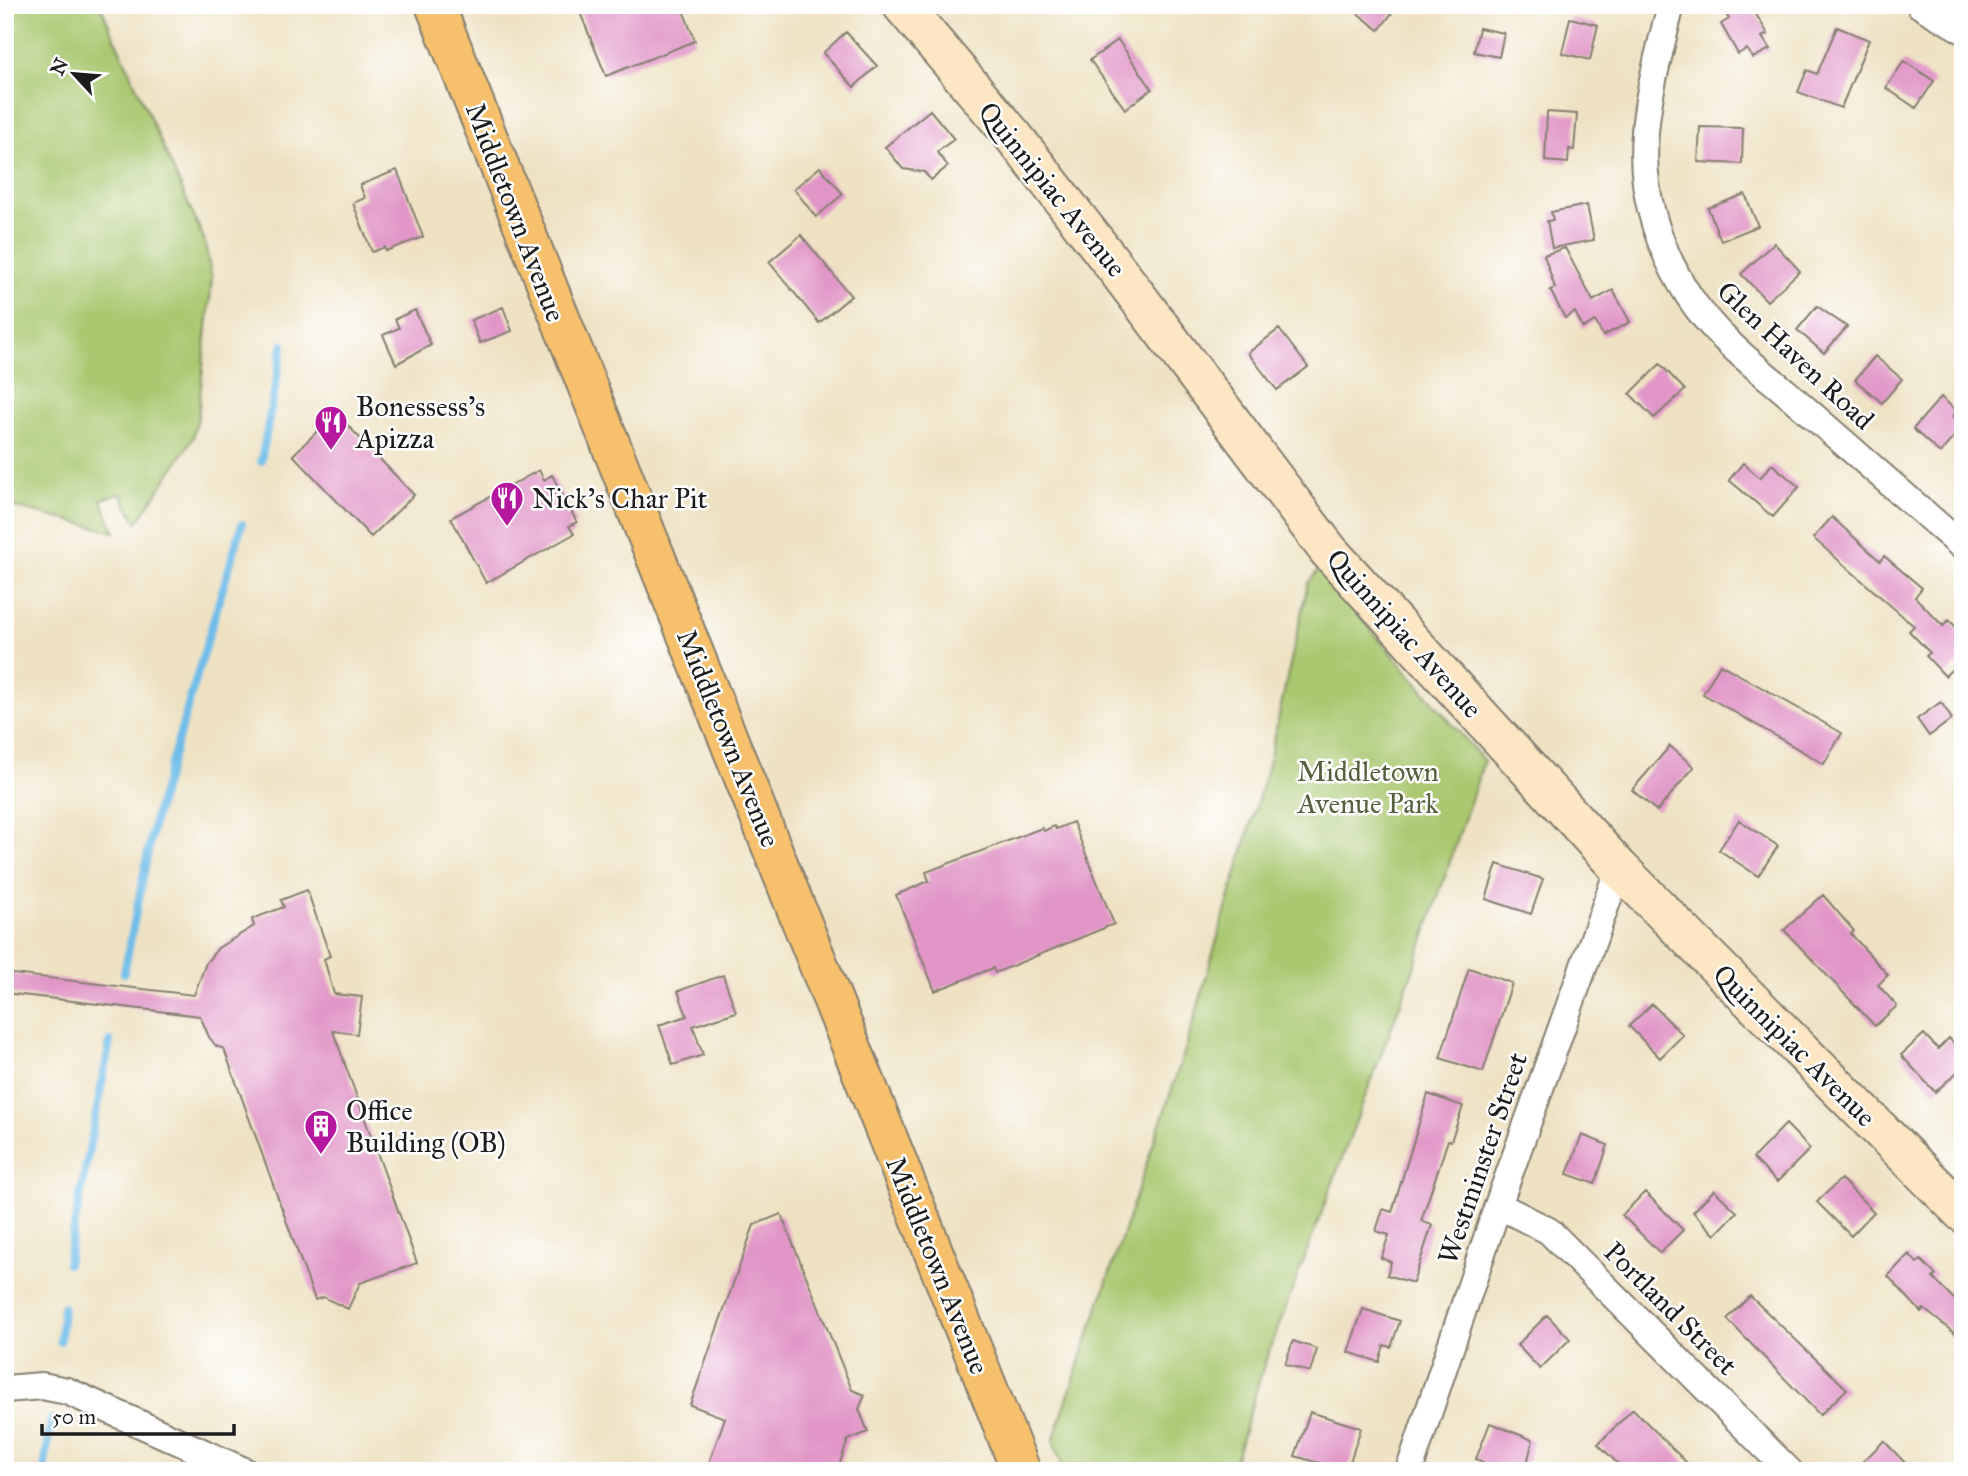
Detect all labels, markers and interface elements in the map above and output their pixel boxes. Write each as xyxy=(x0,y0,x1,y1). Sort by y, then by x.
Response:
north arrow xyxy=(38,38,108,108)
text: N xyxy=(45,54,73,79)
street label: Quinnipiac Avenue xyxy=(971,94,1134,284)
street label: Middletown Avenue xyxy=(458,98,573,326)
street label: Glen Haven Road xyxy=(1710,274,1882,437)
place label: Bonessess's Apizza xyxy=(355,389,485,456)
restaurant icon: Bonessess's Apizza xyxy=(312,403,350,452)
restaurant icon: Nick's Char Pit xyxy=(488,479,526,528)
place label: Nick's Char Pit xyxy=(532,481,708,516)
street label: Quinnipiac Avenue xyxy=(1319,541,1490,725)
street label: Middletown Avenue xyxy=(669,624,788,852)
park label: Middletown Avenue Park xyxy=(1297,754,1439,821)
street label: Quinnipiac Avenue xyxy=(1706,957,1883,1134)
street label: Westminster Street xyxy=(1430,1048,1535,1269)
place label: Office Building (OB) xyxy=(346,1093,506,1160)
building icon: Office Building (OB) xyxy=(302,1107,340,1156)
street label: Middletown Avenue xyxy=(878,1151,997,1379)
street label: Portland Street xyxy=(1597,1234,1745,1382)
scale bar xyxy=(42,1392,234,1436)
text: 50 m xyxy=(52,1404,97,1430)

